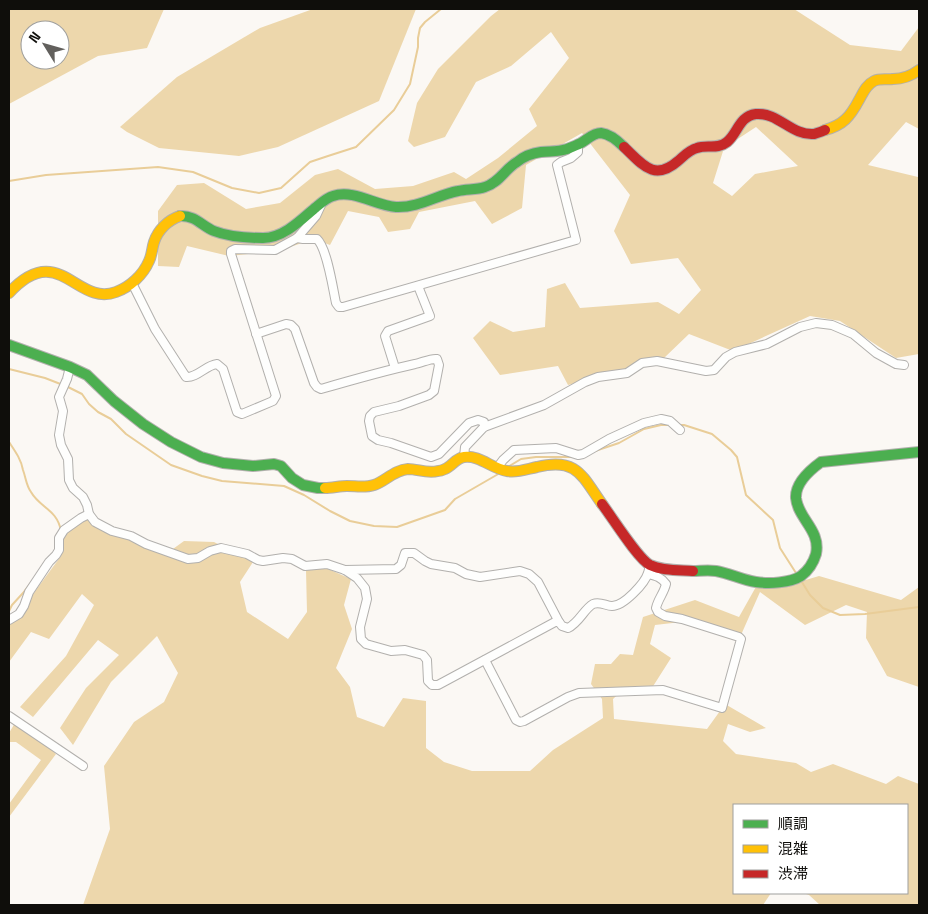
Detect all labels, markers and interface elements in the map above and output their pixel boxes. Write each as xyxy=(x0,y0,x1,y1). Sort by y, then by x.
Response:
north arrow xyxy=(20,20,70,70)
text: N xyxy=(25,28,45,46)
legend xyxy=(733,804,908,894)
text: 順調 xyxy=(778,814,808,833)
text: 混雑 xyxy=(778,839,808,858)
text: 渋滞 xyxy=(778,864,808,883)

